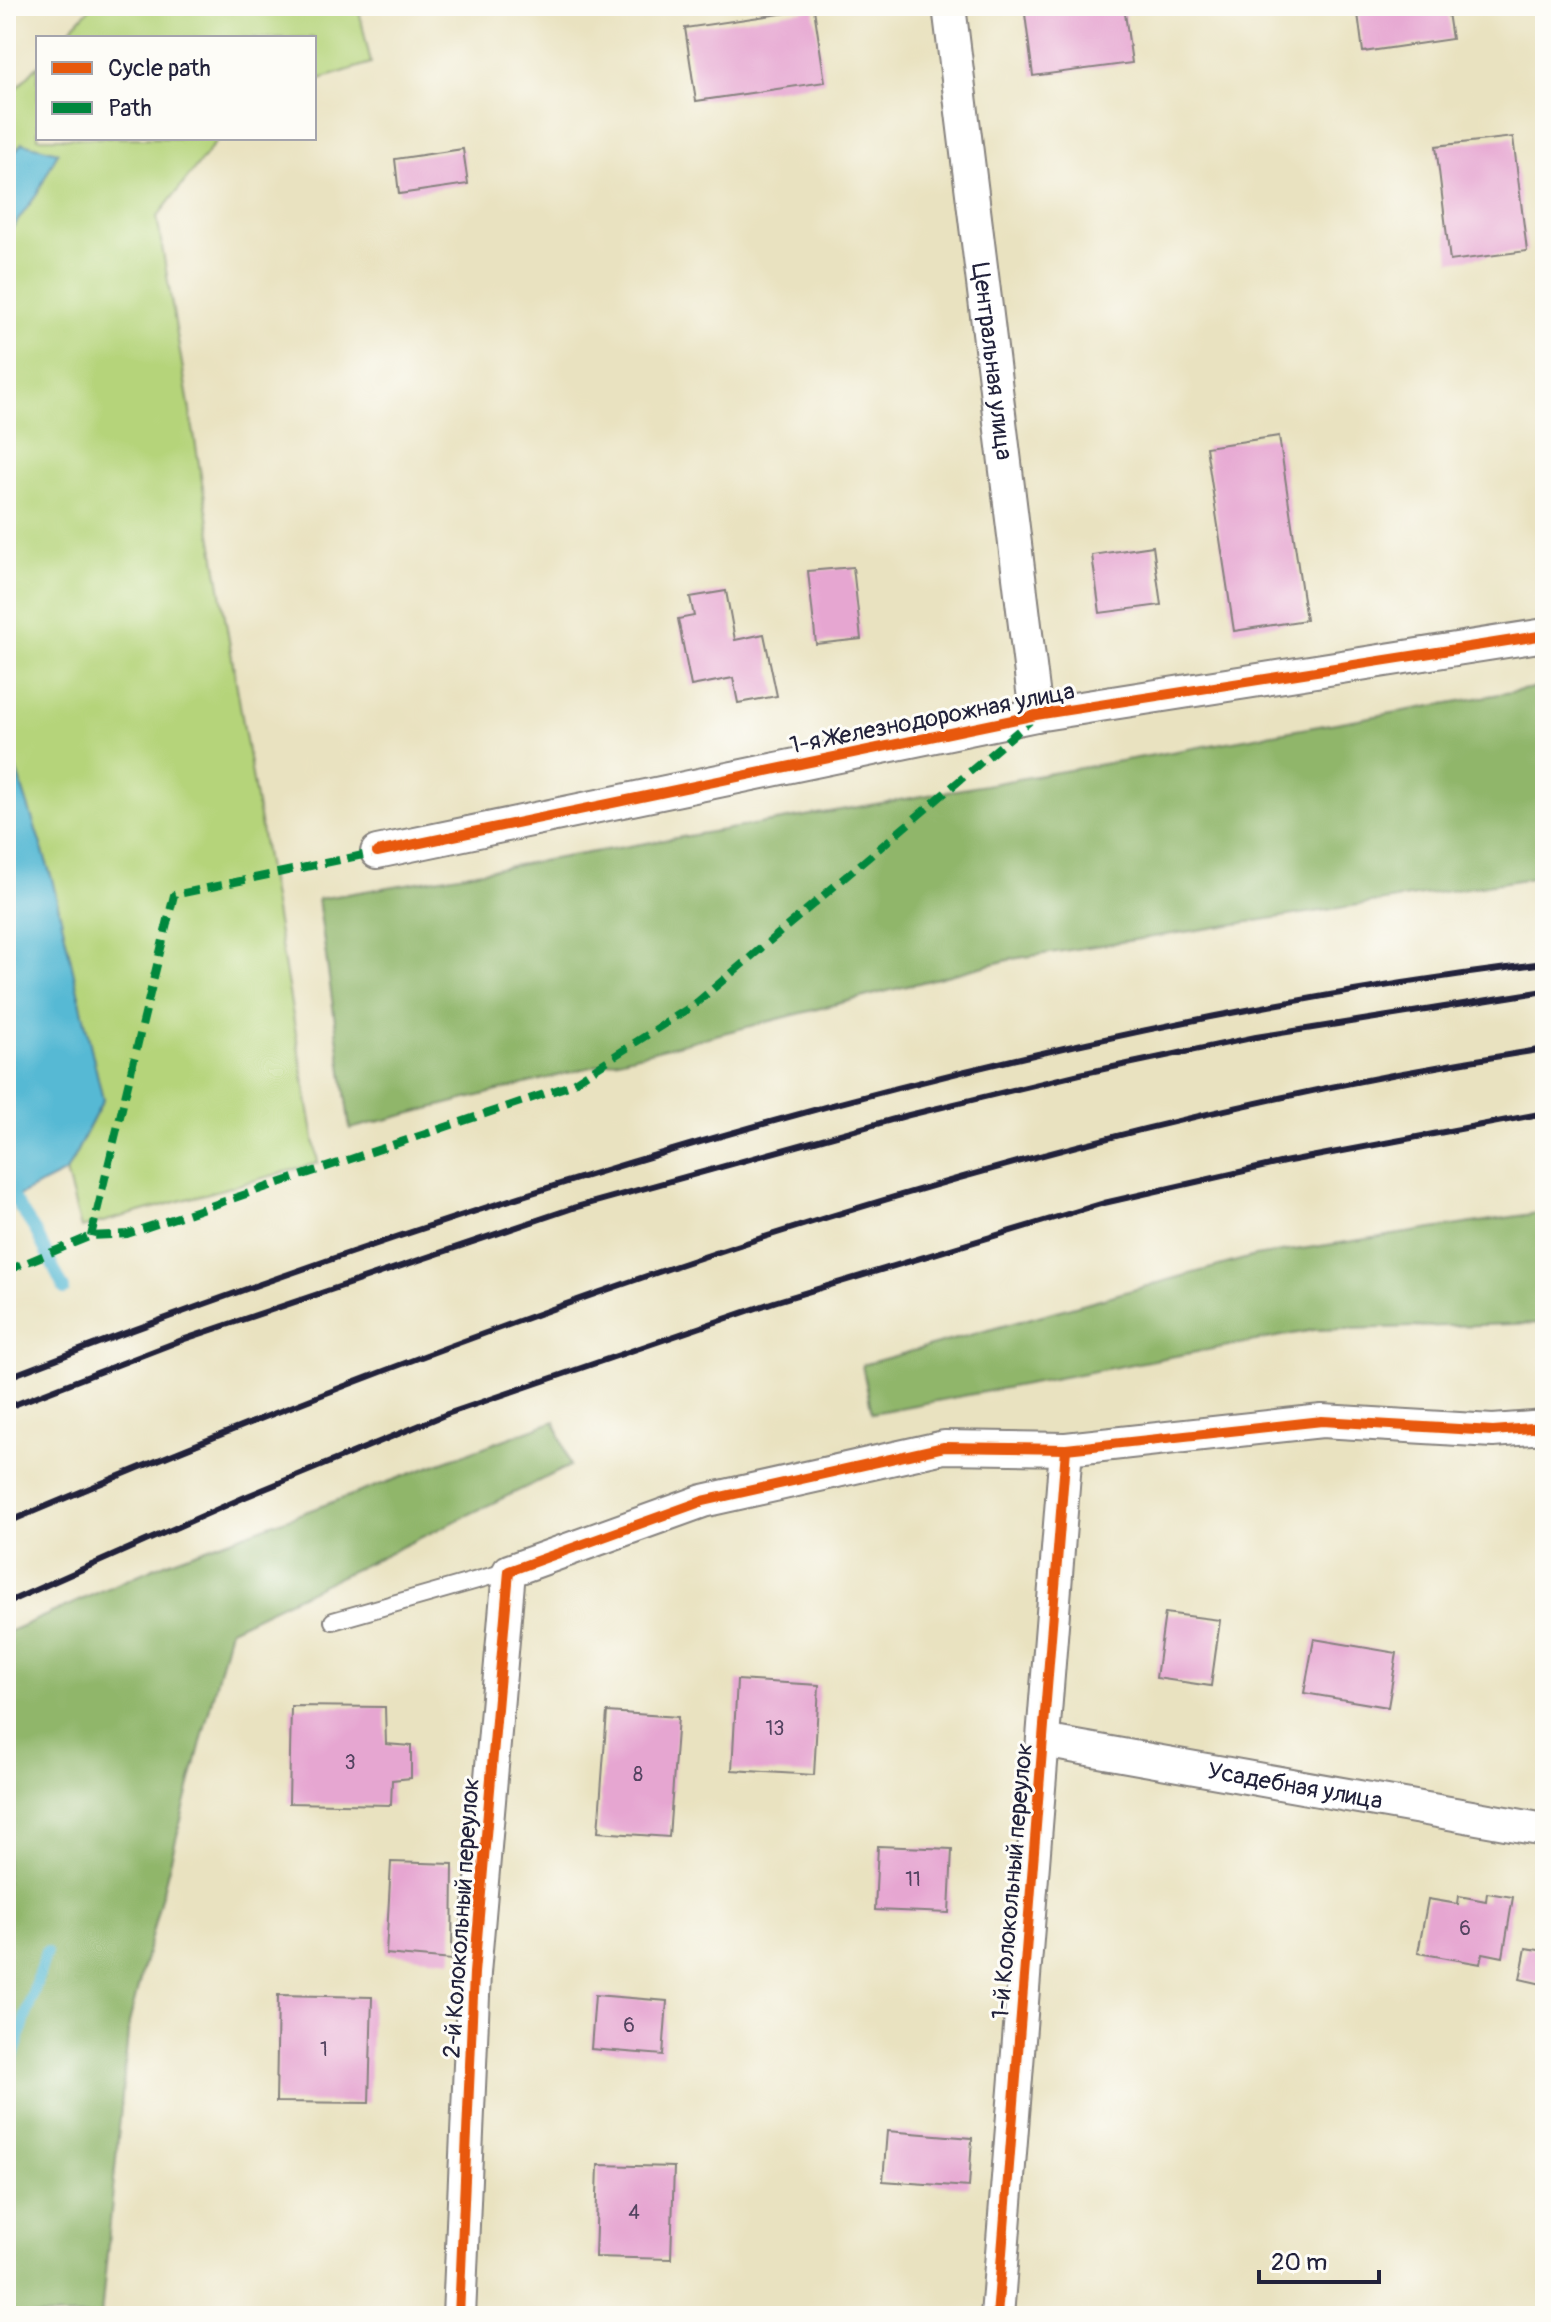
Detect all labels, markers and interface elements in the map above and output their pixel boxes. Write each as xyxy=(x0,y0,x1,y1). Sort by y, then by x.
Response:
legend xyxy=(36,36,316,140)
text: Cycle path xyxy=(108,54,211,83)
text: Path xyxy=(108,94,152,123)
street label: Центральная улица xyxy=(966,261,1019,462)
street label: 1-я Железнодорожная улица xyxy=(787,677,1077,760)
house number: 13 xyxy=(766,1716,784,1741)
street label: 1-й Колокольный переулок xyxy=(986,1742,1039,2020)
house number: 3 xyxy=(344,1750,356,1775)
street label: Усадебная улица xyxy=(1205,1756,1385,1816)
house number: 8 xyxy=(633,1762,643,1787)
street label: 2-й Колокольный переулок xyxy=(437,1777,486,2059)
house number: 11 xyxy=(905,1867,921,1892)
house number: 6 xyxy=(1459,1916,1471,1941)
house number: 6 xyxy=(623,2013,635,2038)
house number: 1 xyxy=(320,2037,328,2062)
house number: 4 xyxy=(628,2200,640,2225)
scale bar xyxy=(1259,2234,1379,2284)
text: 20 m xyxy=(1271,2248,1327,2277)

